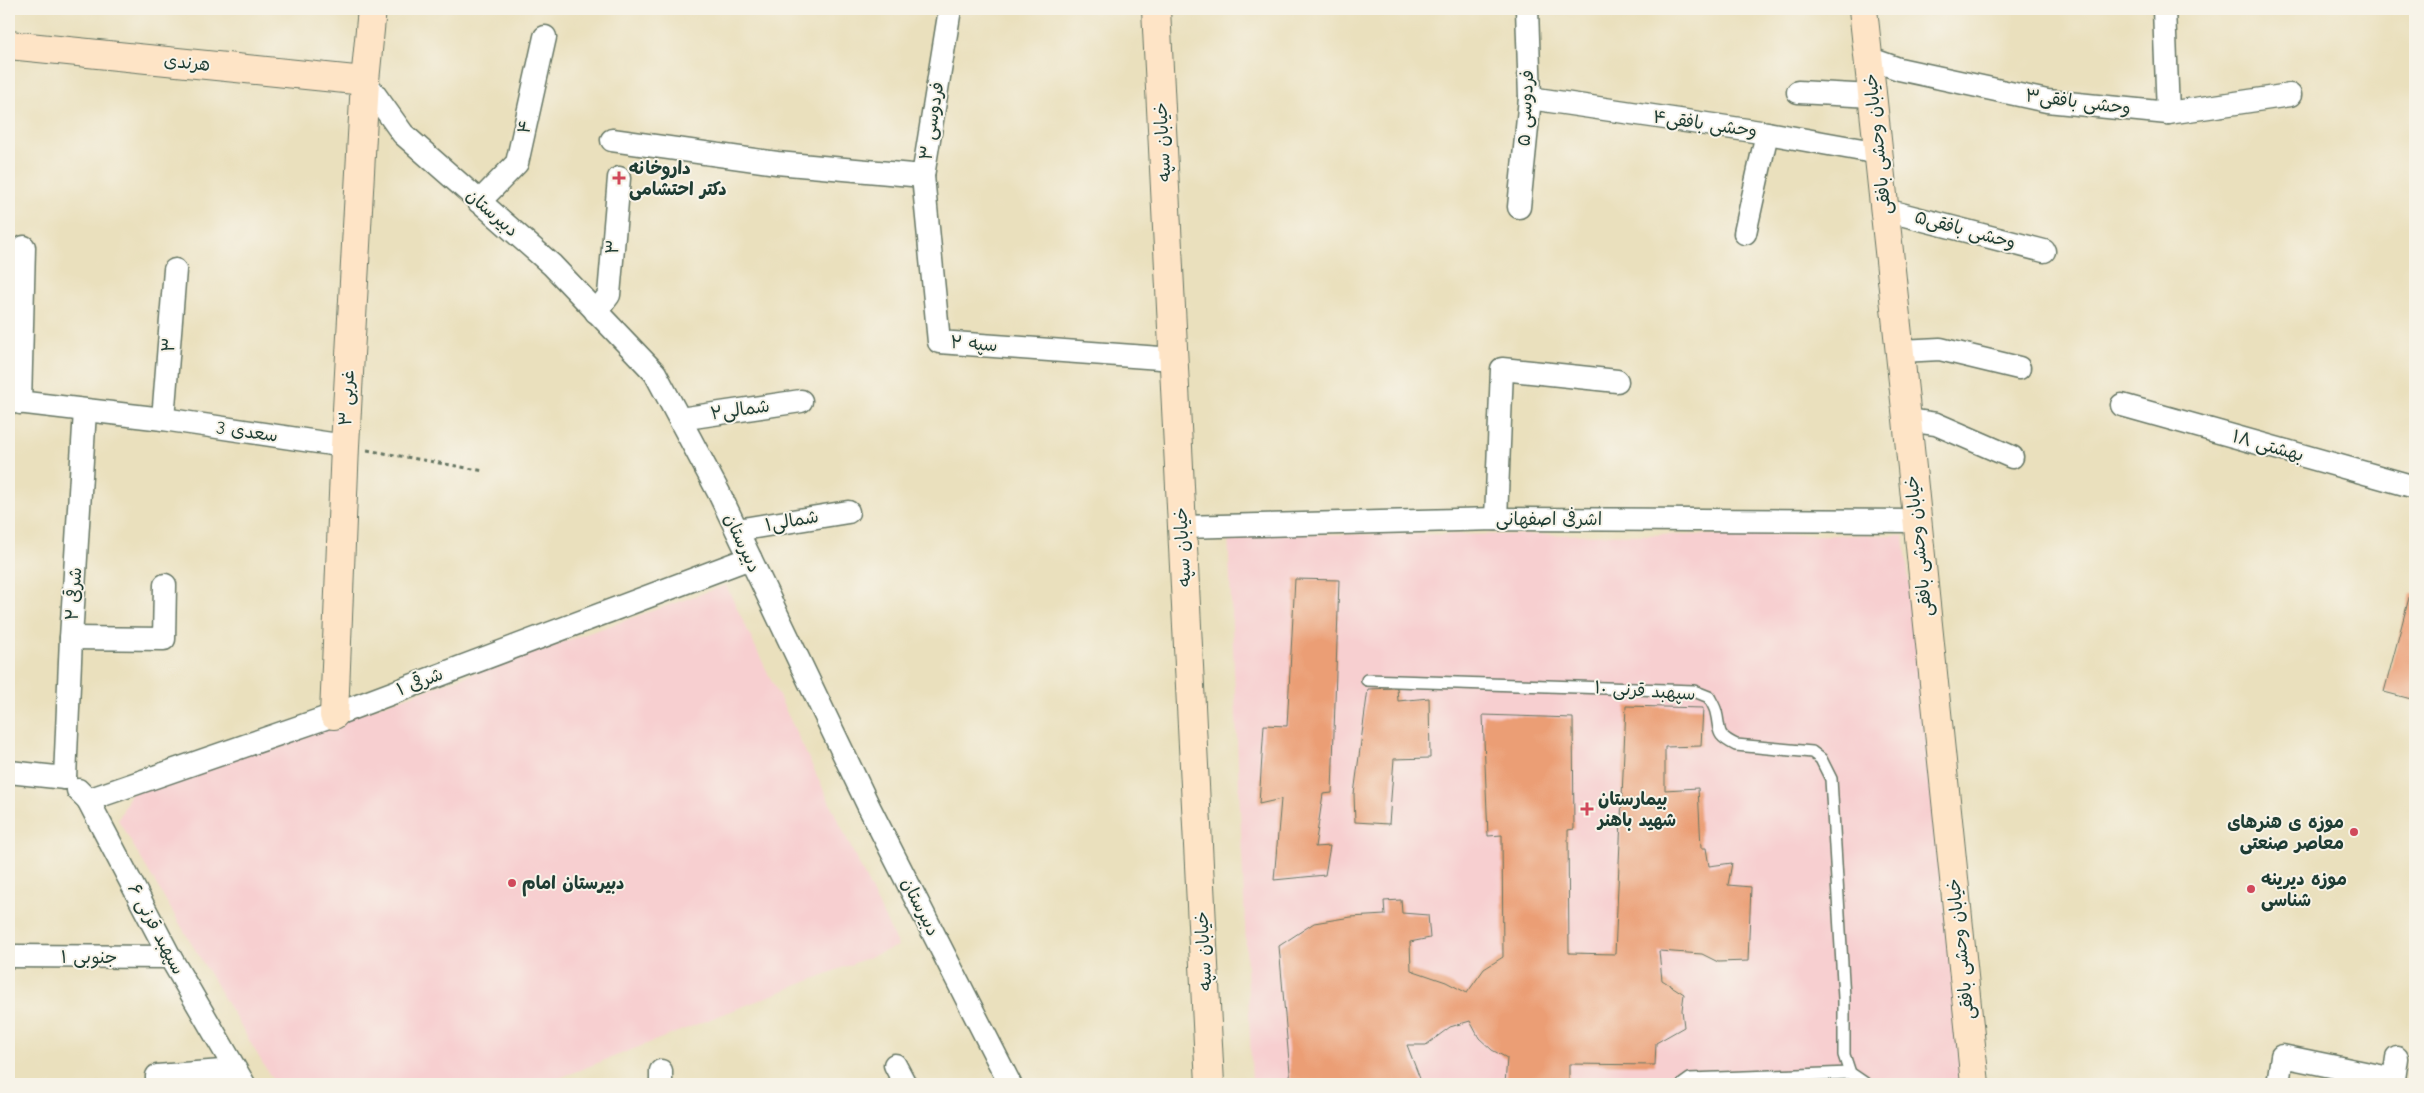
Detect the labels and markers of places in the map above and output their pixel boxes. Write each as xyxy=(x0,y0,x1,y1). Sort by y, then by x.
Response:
place label: داروخانه دکتر احتشامی xyxy=(629,158,727,201)
marker: داروخانه دکتر احتشامی xyxy=(613,172,625,184)
place label: بیمارستان شهید باهنر xyxy=(1596,789,1676,831)
marker: بیمارستان شهید باهنر xyxy=(1580,802,1594,816)
place label: موزه ی هنرهای معاصر صنعتی xyxy=(2227,812,2344,855)
marker: موزه ی هنرهای معاصر صنعتی xyxy=(2348,826,2360,838)
place label: موزه دیرینه شناسی xyxy=(2261,869,2347,912)
place label: دبیرستان امام xyxy=(522,873,624,897)
marker: دبیرستان امام xyxy=(506,877,518,889)
marker: موزه دیرینه شناسی xyxy=(2245,883,2257,895)

